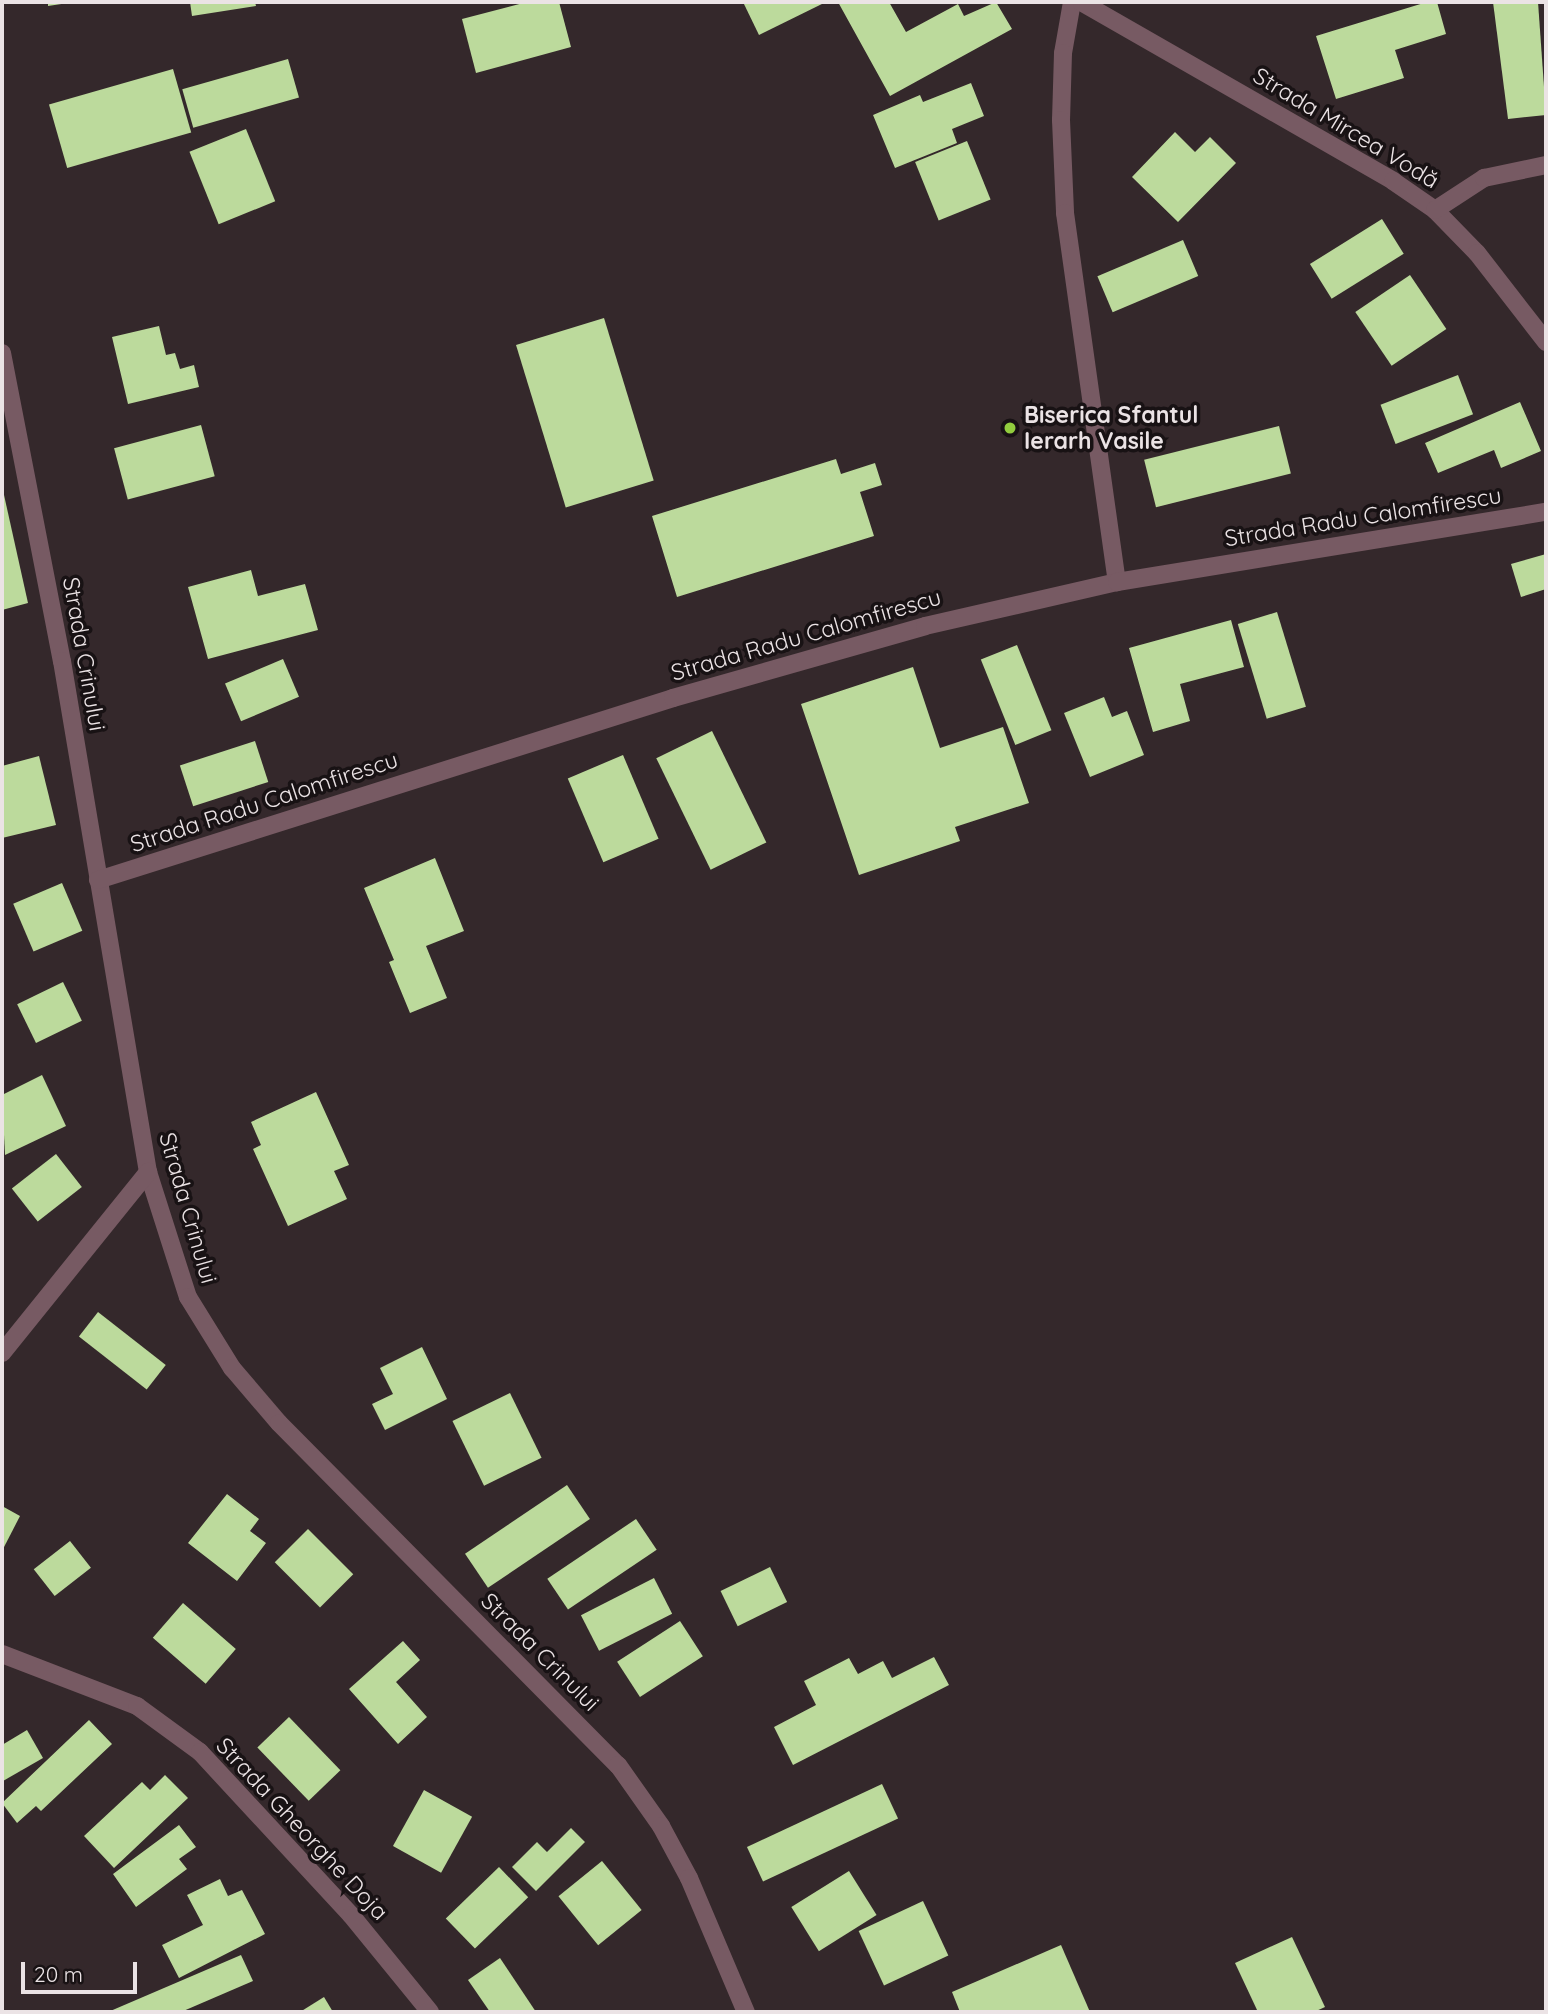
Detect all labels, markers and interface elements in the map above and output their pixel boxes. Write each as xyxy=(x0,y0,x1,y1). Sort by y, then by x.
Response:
street label: Strada Mircea Vodă xyxy=(1248,62,1444,194)
place label: Biserica Sfantul Ierarh Vasile xyxy=(1024,401,1198,455)
marker: Biserica Sfantul Ierarh Vasile xyxy=(1002,420,1018,436)
street label: Strada Radu Calomfirescu xyxy=(1223,481,1503,553)
street label: Strada Crinului xyxy=(57,575,111,733)
street label: Strada Radu Calomfirescu xyxy=(668,583,944,687)
street label: Strada Radu Calomfirescu xyxy=(127,746,401,858)
street label: Strada Crinului xyxy=(153,1129,223,1287)
street label: Strada Crinului xyxy=(475,1587,605,1717)
street label: Strada Gheorghe Doja xyxy=(210,1732,394,1926)
scale bar xyxy=(24,1948,140,1992)
text: 20 m xyxy=(34,1961,83,1987)

